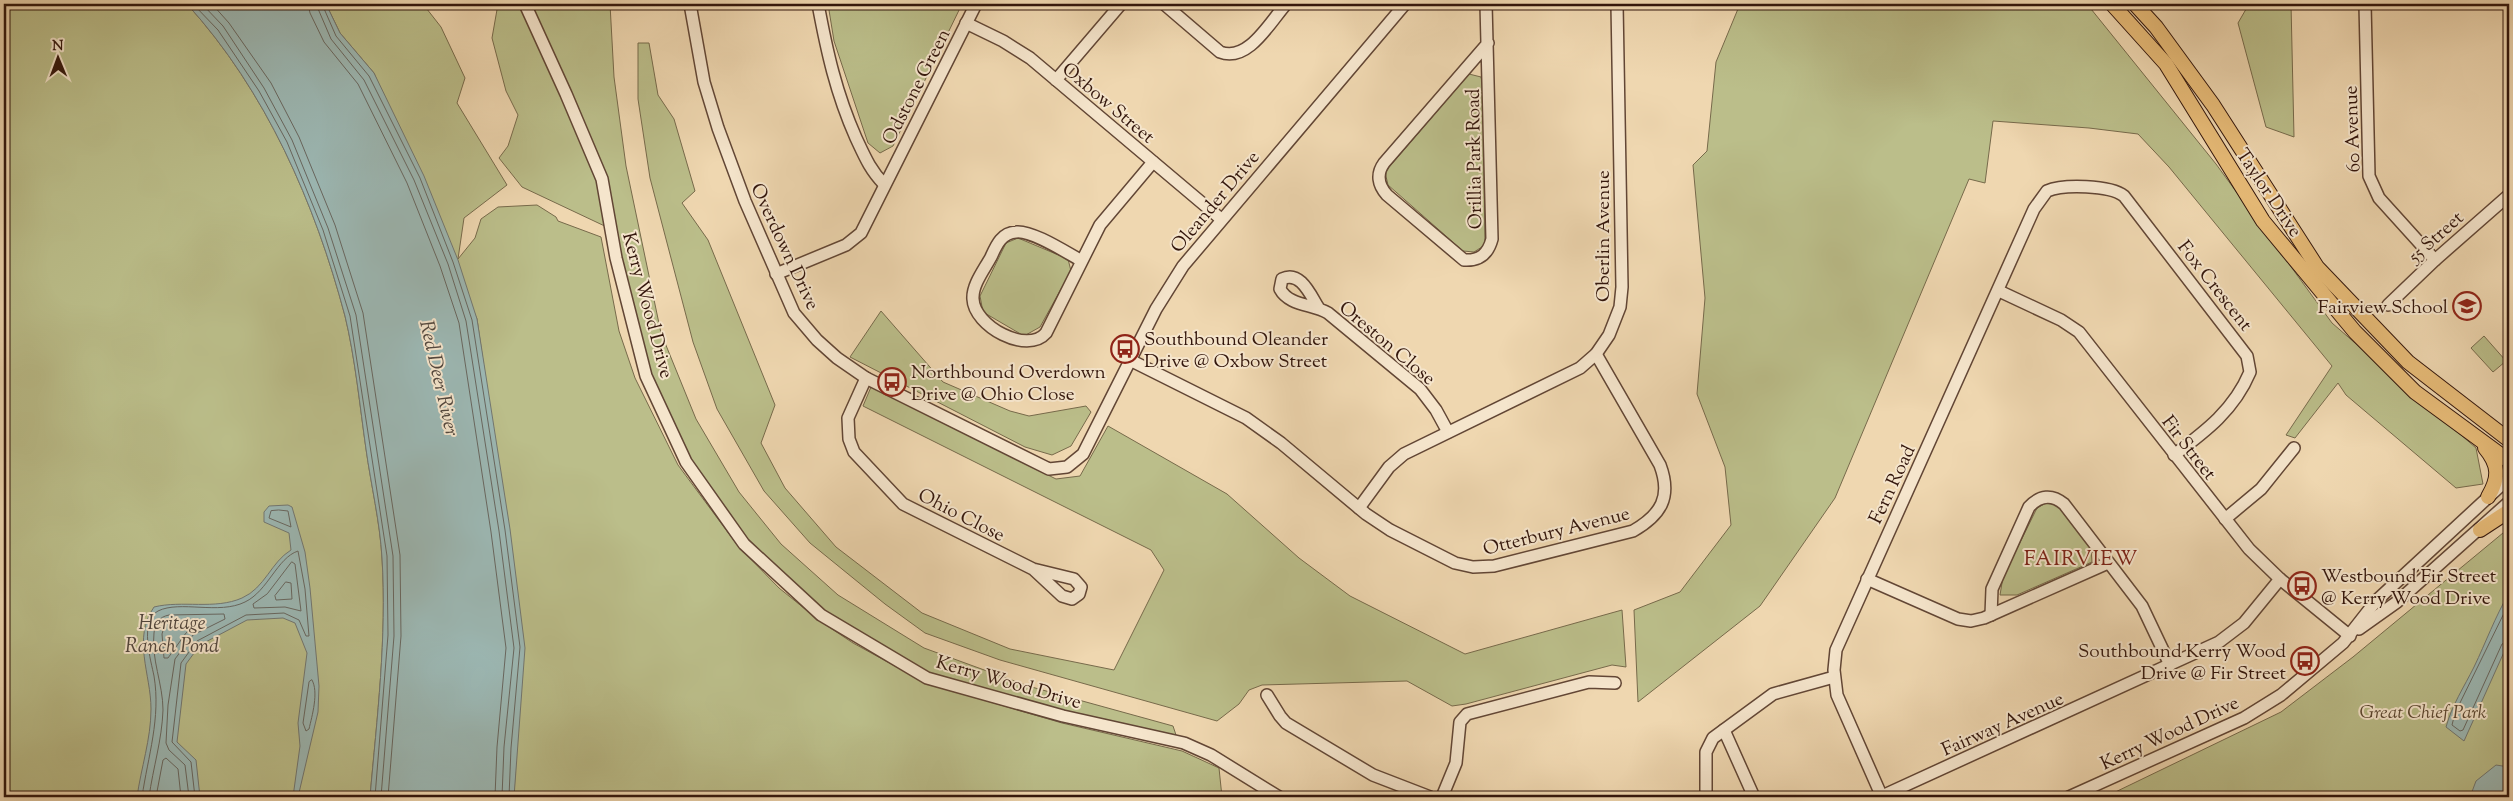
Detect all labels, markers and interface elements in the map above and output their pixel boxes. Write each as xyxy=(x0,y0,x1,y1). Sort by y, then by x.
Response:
street label: Odstone Green xyxy=(876,24,958,150)
north arrow xyxy=(32,32,82,82)
text: N xyxy=(52,37,64,57)
street label: Oxbow Street xyxy=(1055,57,1160,151)
street label: 60 Avenue xyxy=(2338,85,2369,173)
street label: Orillia Park Road xyxy=(1461,88,1490,229)
street label: Taylor Drive xyxy=(2228,144,2308,243)
street label: Oleander Drive xyxy=(1165,145,1267,260)
street label: Oberlin Avenue xyxy=(1591,170,1618,302)
street label: Overdown Drive xyxy=(743,179,825,315)
street label: 55 Street xyxy=(2402,205,2471,271)
street label: Kerry Wood Drive xyxy=(614,230,679,382)
street label: Fox Crescent xyxy=(2170,236,2258,338)
school or university icon: Fairview School xyxy=(2452,291,2482,321)
street label: Oreston Close xyxy=(1332,295,1441,393)
place label: Fairview School xyxy=(2318,295,2448,322)
water label: Red Deer River xyxy=(410,318,465,439)
place label: Southbound Oleander Drive @ Oxbow Street xyxy=(1144,327,1328,376)
bus stop icon: Southbound Oleander Drive @ Oxbow Street xyxy=(1110,334,1140,364)
place label: Northbound Overdown Drive @ Ohio Close xyxy=(911,360,1106,409)
bus stop icon: Northbound Overdown Drive @ Ohio Close xyxy=(877,367,907,397)
street label: Fir Street xyxy=(2154,410,2222,487)
street label: Fern Road xyxy=(1863,441,1923,529)
street label: Ohio Close xyxy=(913,483,1009,550)
street label: Otterbury Avenue xyxy=(1480,501,1633,564)
district label: FAIRVIEW xyxy=(2024,545,2138,575)
place label: Westbound Fir Street @ Kerry Wood Drive xyxy=(2321,564,2497,613)
bus stop icon: Westbound Fir Street @ Kerry Wood Drive xyxy=(2287,571,2317,601)
water label: Heritage Ranch Pond xyxy=(125,610,219,662)
place label: Southbound Kerry Wood Drive @ Fir Street xyxy=(2078,639,2286,688)
bus stop icon: Southbound Kerry Wood Drive @ Fir Street xyxy=(2290,646,2320,676)
street label: Kerry Wood Drive xyxy=(932,650,1084,717)
street label: Fairway Avenue xyxy=(1938,686,2069,764)
street label: Kerry Wood Drive xyxy=(2096,690,2244,778)
park label: Great Chief Park xyxy=(2360,700,2487,727)

